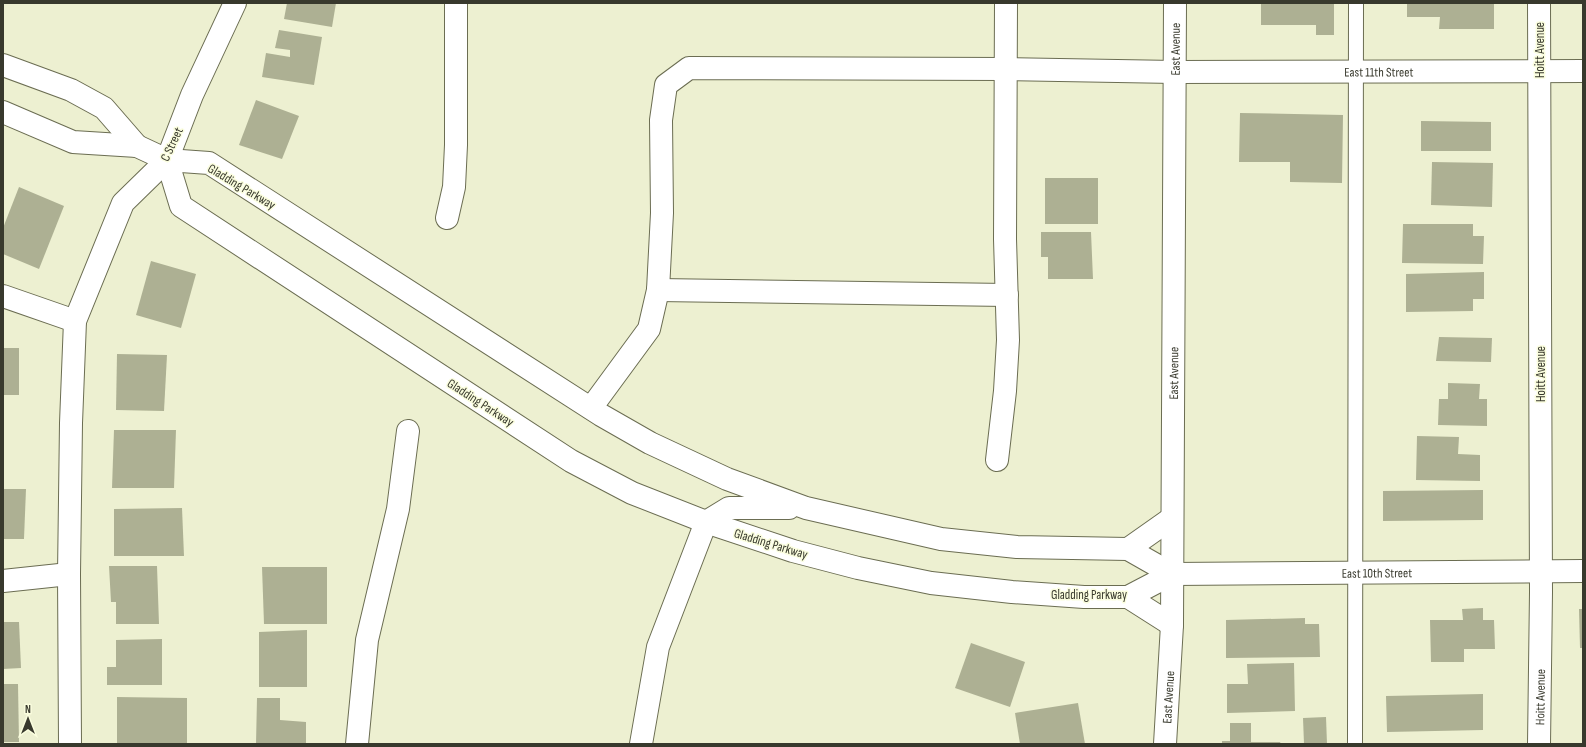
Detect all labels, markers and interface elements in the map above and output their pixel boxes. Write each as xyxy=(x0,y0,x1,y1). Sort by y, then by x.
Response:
street label: Hoitt Avenue xyxy=(1532,22,1548,78)
street label: East Avenue xyxy=(1168,23,1184,76)
street label: East 11th Street xyxy=(1344,64,1413,81)
street label: C Street xyxy=(157,125,187,164)
street label: Gladding Parkway xyxy=(205,160,278,213)
street label: Hoitt Avenue xyxy=(1533,346,1549,402)
street label: East Avenue xyxy=(1166,347,1182,400)
street label: Gladding Parkway xyxy=(444,375,517,430)
street label: Gladding Parkway xyxy=(732,525,809,563)
street label: East 10th Street xyxy=(1342,565,1412,582)
street label: Gladding Parkway xyxy=(1051,587,1127,603)
street label: Hoitt Avenue xyxy=(1532,669,1549,725)
street label: East Avenue xyxy=(1159,670,1178,724)
north arrow xyxy=(8,699,48,739)
text: N xyxy=(25,703,31,716)

